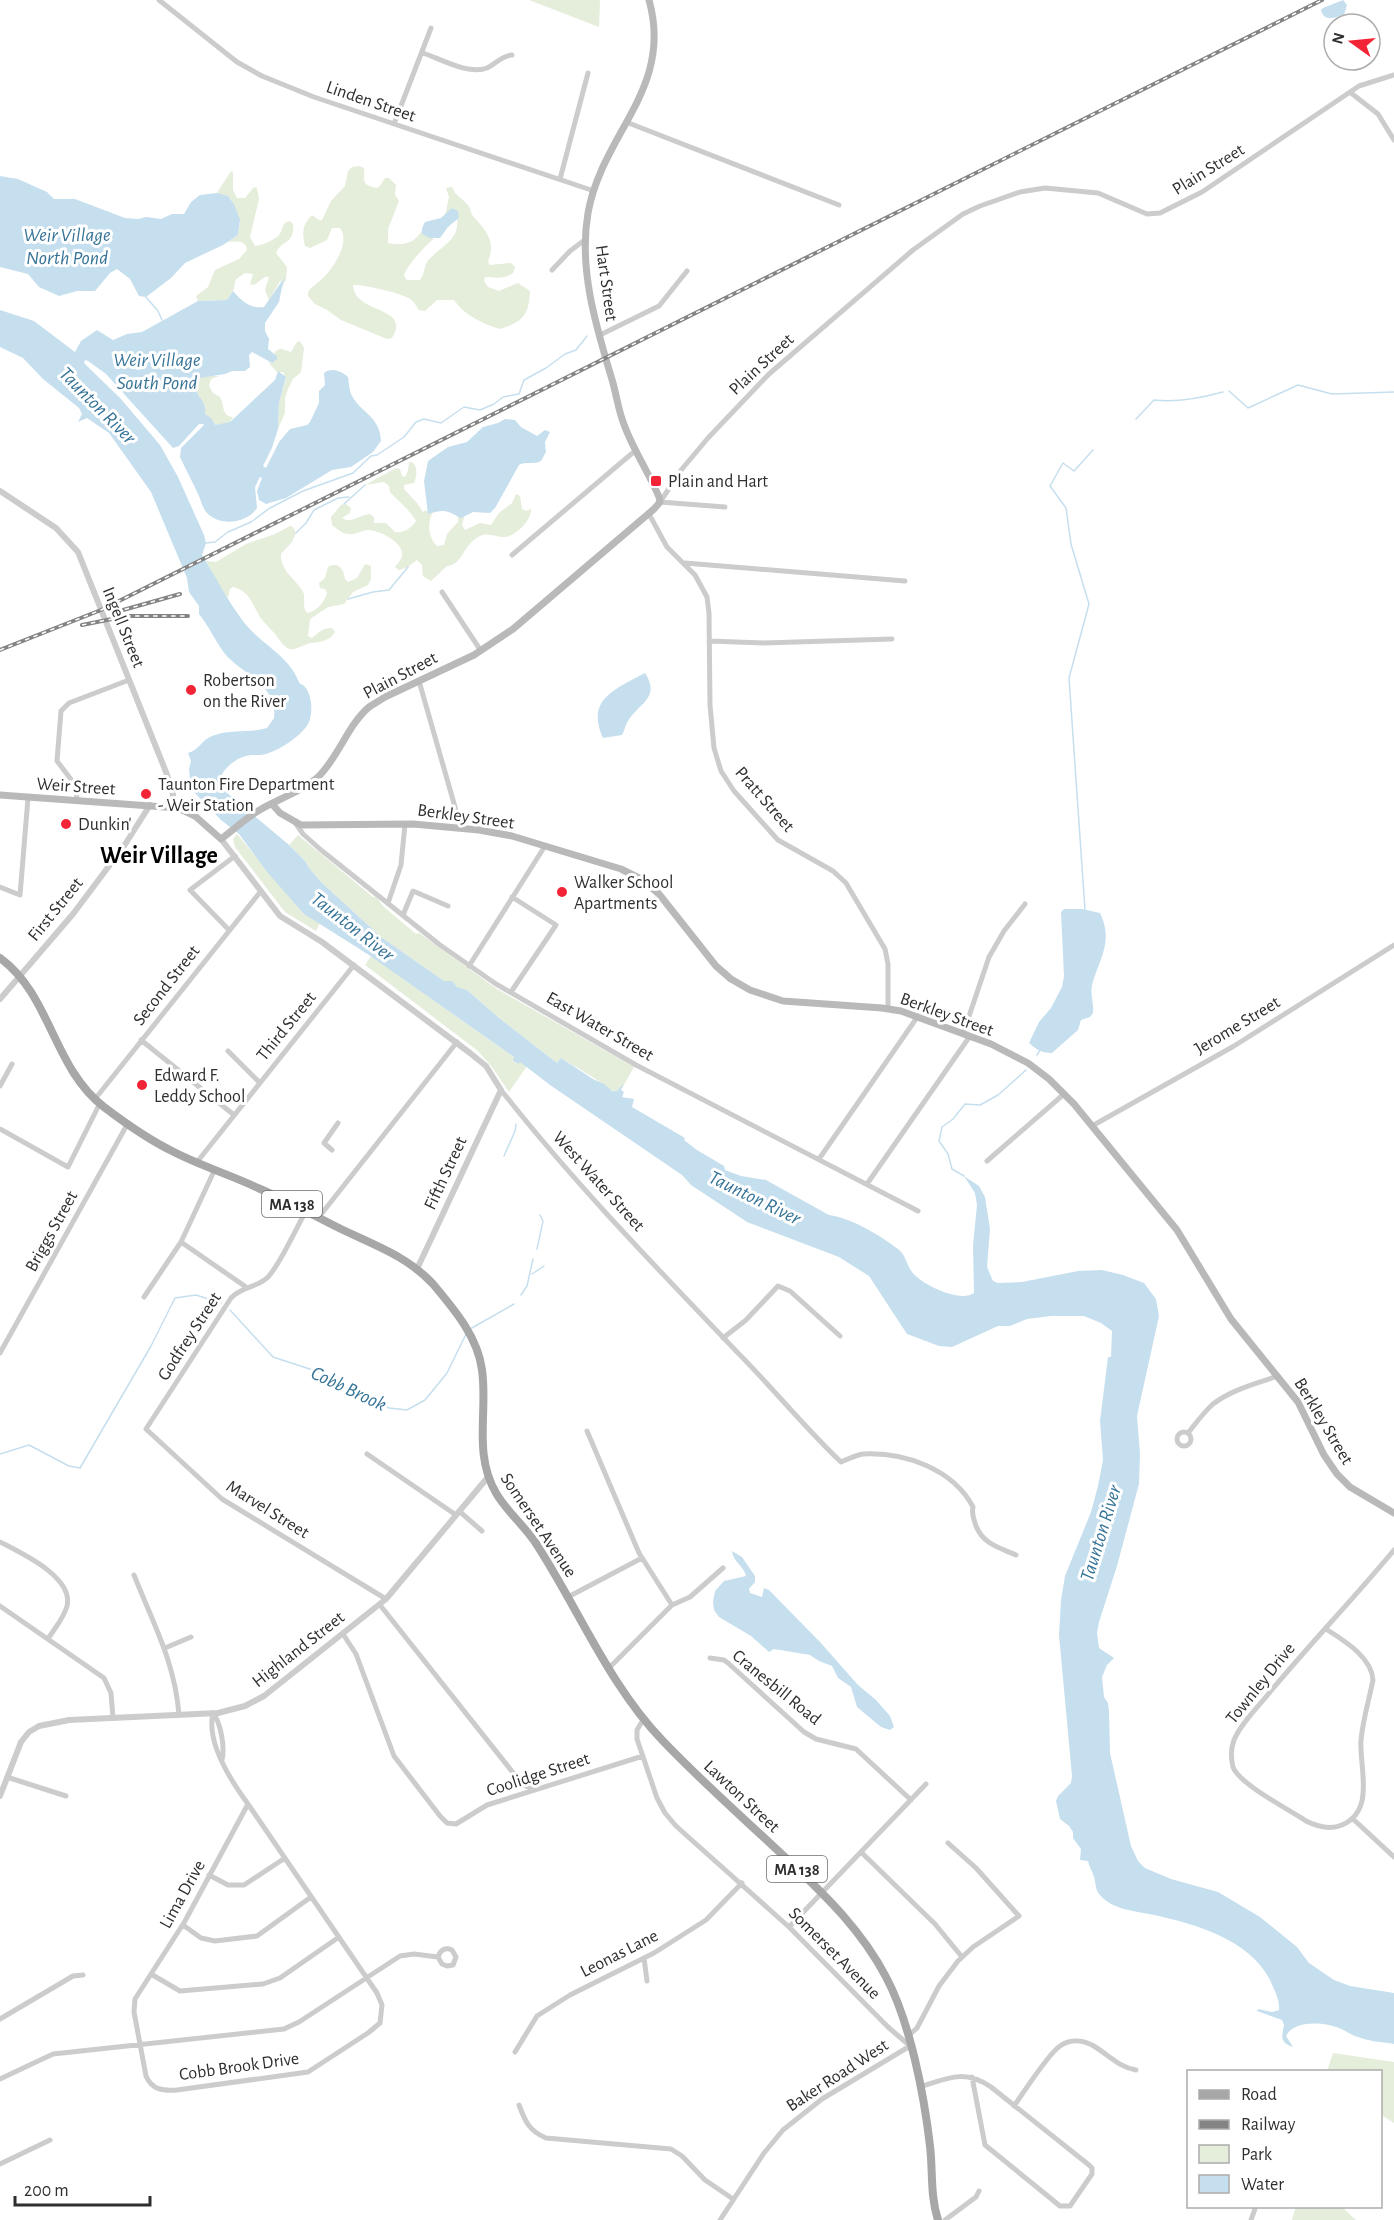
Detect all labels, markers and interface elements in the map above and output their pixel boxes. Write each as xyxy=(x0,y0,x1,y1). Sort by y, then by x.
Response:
north arrow xyxy=(1322,12,1382,72)
text: N xyxy=(1329,31,1348,46)
street label: Linden Street xyxy=(324,78,418,126)
street label: Plain Street xyxy=(1169,141,1248,199)
water label: Weir Village North Pond xyxy=(23,225,111,268)
street label: Hart Street xyxy=(592,244,620,323)
street label: Plain Street xyxy=(726,330,798,399)
water label: Weir Village South Pond xyxy=(113,350,201,393)
water label: Taunton River xyxy=(55,364,140,448)
place label: Plain and Hart xyxy=(668,473,768,491)
marker: Plain and Hart xyxy=(649,474,663,488)
street label: Ingell Street xyxy=(99,584,147,670)
street label: Plain Street xyxy=(360,649,441,703)
place label: Robertson on the River xyxy=(203,672,286,711)
marker: Robertson on the River xyxy=(184,683,198,697)
street label: Pratt Street xyxy=(731,764,797,836)
street label: Weir Street xyxy=(36,775,116,799)
place label: Taunton Fire Department - Weir Station xyxy=(158,776,335,815)
marker: Taunton Fire Department - Weir Station xyxy=(139,787,153,801)
street label: Berkley Street xyxy=(416,801,516,833)
place label: Dunkin' xyxy=(78,816,132,834)
marker: Dunkin' xyxy=(59,817,73,831)
district label: Weir Village xyxy=(100,844,218,868)
street label: First Street xyxy=(25,874,87,945)
place label: Walker School Apartments xyxy=(574,874,673,913)
marker: Walker School Apartments xyxy=(555,885,569,899)
water label: Taunton River xyxy=(307,888,398,966)
street label: Second Street xyxy=(130,942,204,1029)
street label: Third Street xyxy=(254,989,320,1064)
street label: East Water Street xyxy=(543,989,656,1065)
street label: Berkley Street xyxy=(898,990,996,1040)
street label: Jerome Street xyxy=(1192,993,1284,1058)
place label: Edward F. Leddy School xyxy=(154,1067,245,1106)
marker: Edward F. Leddy School xyxy=(135,1078,149,1092)
street label: West Water Street xyxy=(549,1128,648,1235)
street label: Fifth Street xyxy=(421,1134,471,1213)
water label: Taunton River xyxy=(706,1167,804,1229)
street label: Briggs Street xyxy=(22,1188,81,1275)
road number: MA 138 xyxy=(262,1191,322,1217)
street label: Godfrey Street xyxy=(155,1289,225,1384)
water label: Cobb Brook xyxy=(308,1363,389,1415)
street label: Berkley Street xyxy=(1290,1375,1356,1468)
street label: Somerset Avenue xyxy=(497,1470,580,1581)
street label: Marvel Street xyxy=(223,1477,312,1542)
water label: Taunton River xyxy=(1077,1482,1125,1584)
street label: Highland Street xyxy=(249,1608,348,1691)
street label: Townley Drive xyxy=(1223,1640,1299,1728)
street label: Cranesbill Road xyxy=(729,1647,824,1729)
street label: Coolidge Street xyxy=(485,1750,592,1800)
street label: Lawton Street xyxy=(700,1757,783,1836)
road number: MA 138 xyxy=(767,1856,827,1882)
street label: Lima Drive xyxy=(157,1857,209,1932)
street label: Somerset Avenue xyxy=(785,1904,884,2003)
street label: Leonas Lane xyxy=(578,1927,661,1981)
street label: Baker Road West xyxy=(783,2036,892,2115)
street label: Cobb Brook Drive xyxy=(178,2050,300,2084)
legend xyxy=(1187,2070,1382,2208)
text: Road xyxy=(1241,2086,1277,2104)
text: Railway xyxy=(1241,2116,1296,2134)
text: Park xyxy=(1241,2146,1273,2164)
scale bar xyxy=(15,2169,150,2207)
text: Water xyxy=(1241,2176,1284,2194)
text: 200 m xyxy=(24,2182,69,2200)

